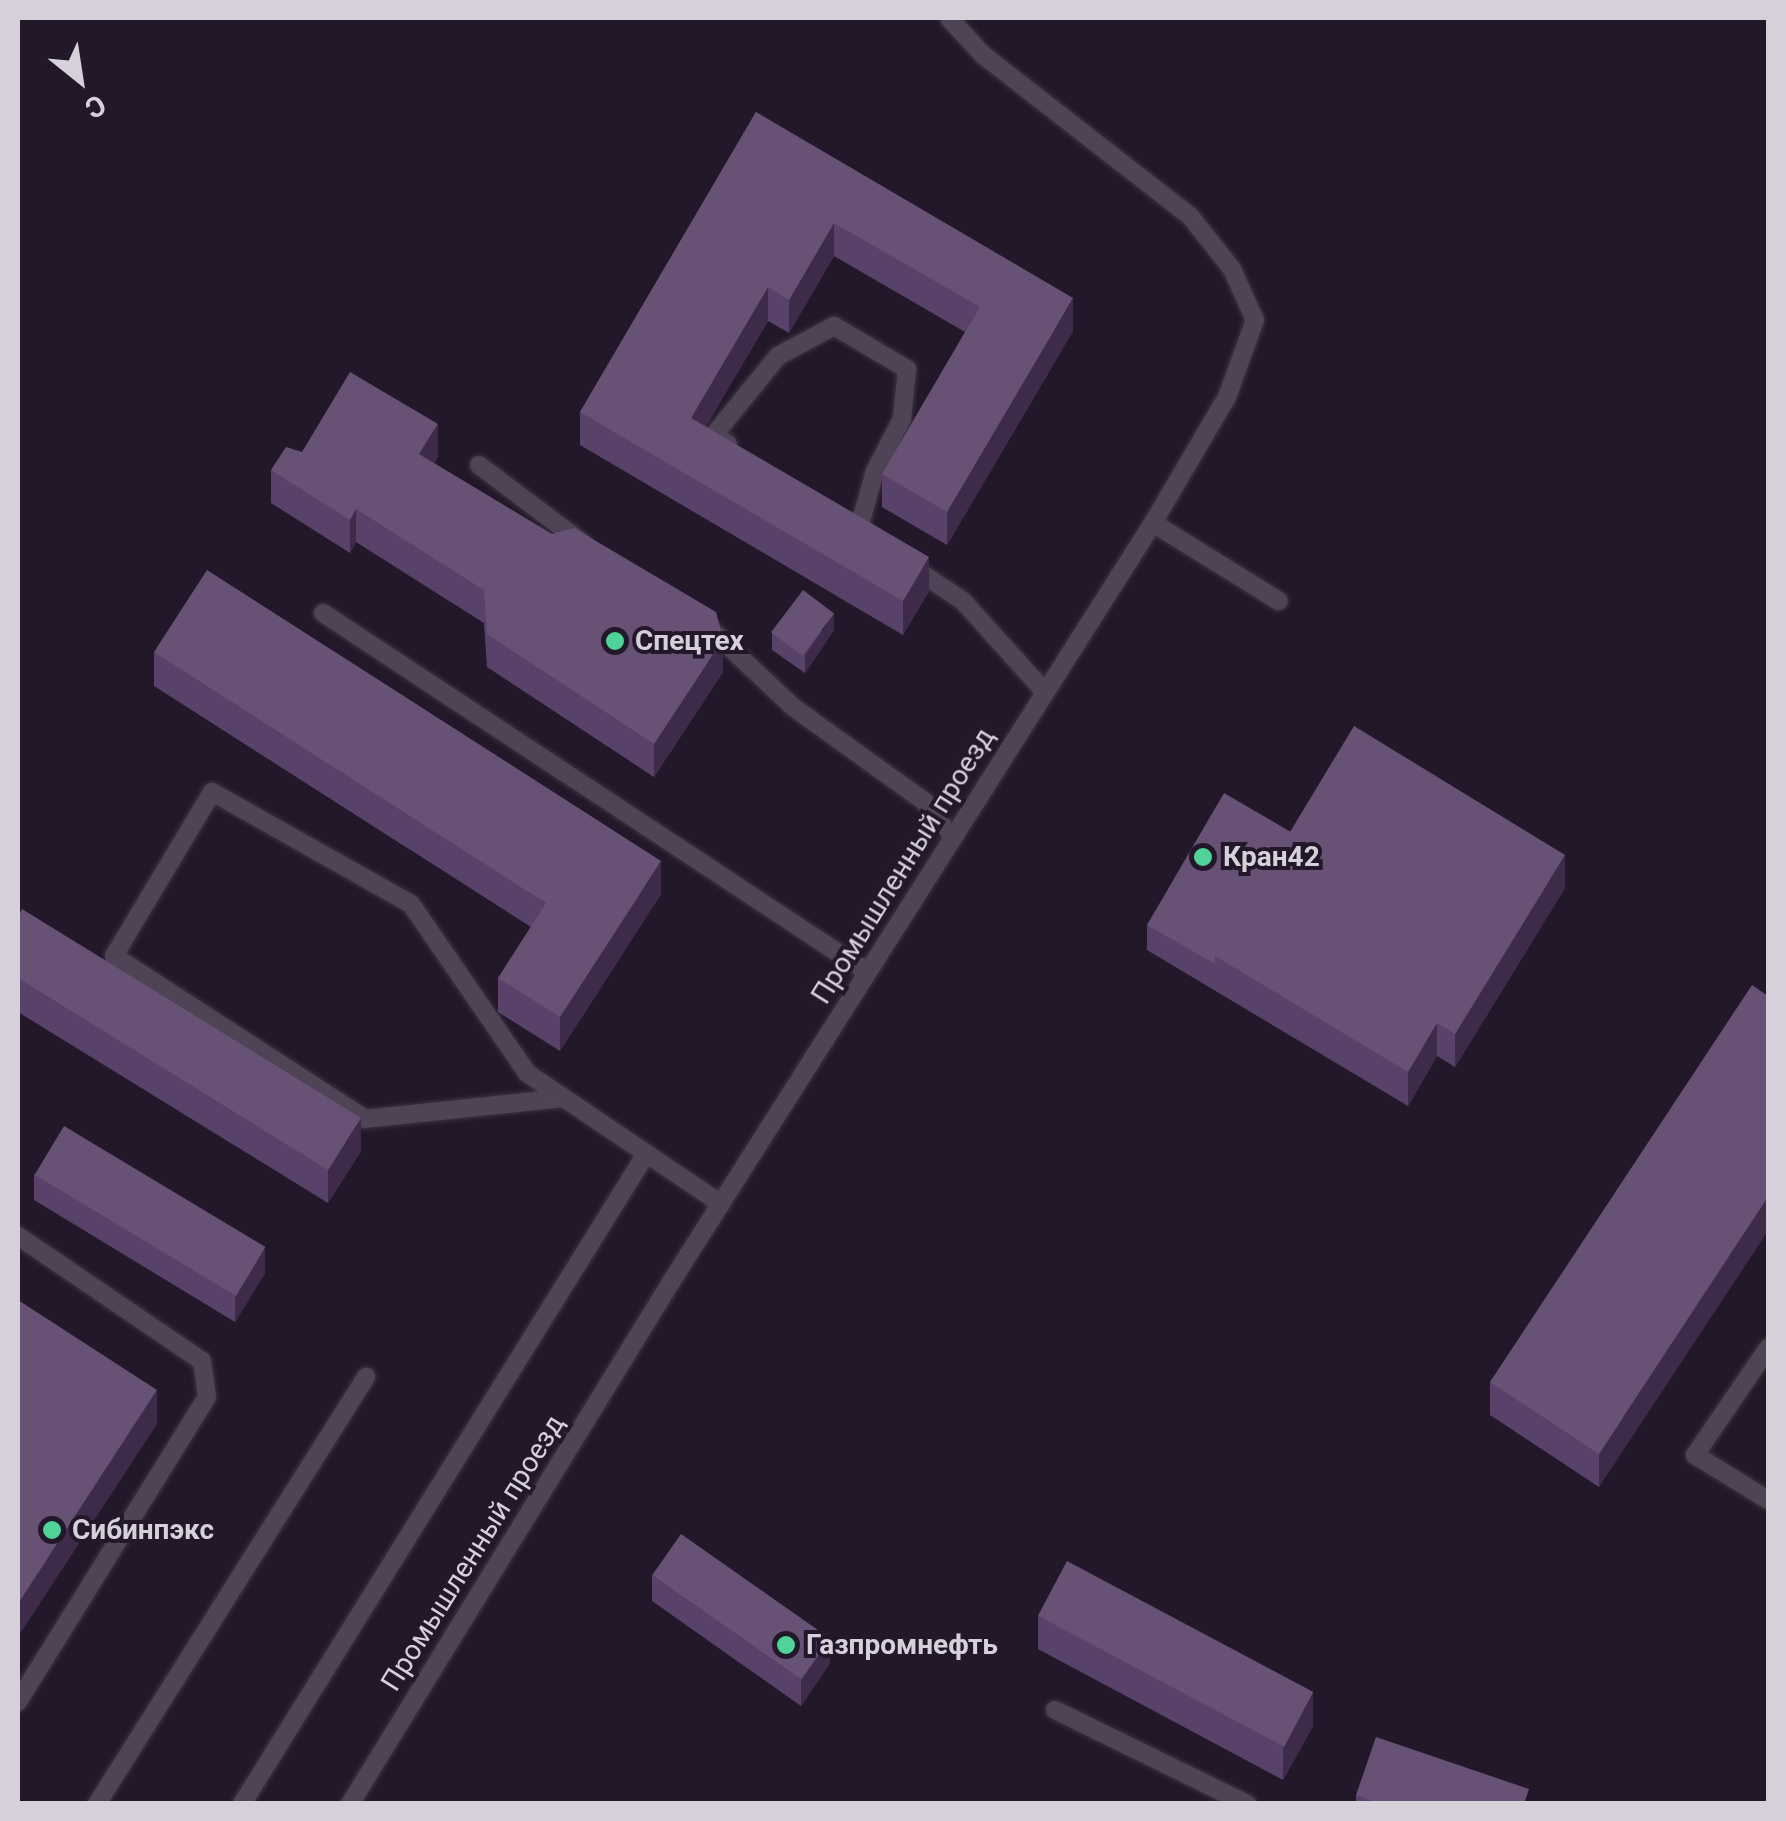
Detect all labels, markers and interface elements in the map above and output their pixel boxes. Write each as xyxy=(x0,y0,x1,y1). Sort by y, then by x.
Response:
north arrow xyxy=(30,30,130,130)
text: С xyxy=(79,88,111,125)
place label: Спецтех xyxy=(635,624,744,658)
marker: Спецтех xyxy=(604,630,626,652)
street label: Промышленный проезд xyxy=(804,722,1002,1010)
place label: Кран42 xyxy=(1223,840,1320,874)
marker: Кран42 xyxy=(1192,846,1214,868)
street label: Промышленный проезд xyxy=(374,1409,572,1697)
place label: Сибинпэкс xyxy=(72,1513,214,1547)
marker: Сибинпэкс xyxy=(41,1519,63,1541)
place label: Газпромнефть xyxy=(806,1628,998,1662)
marker: Газпромнефть xyxy=(775,1634,797,1656)

